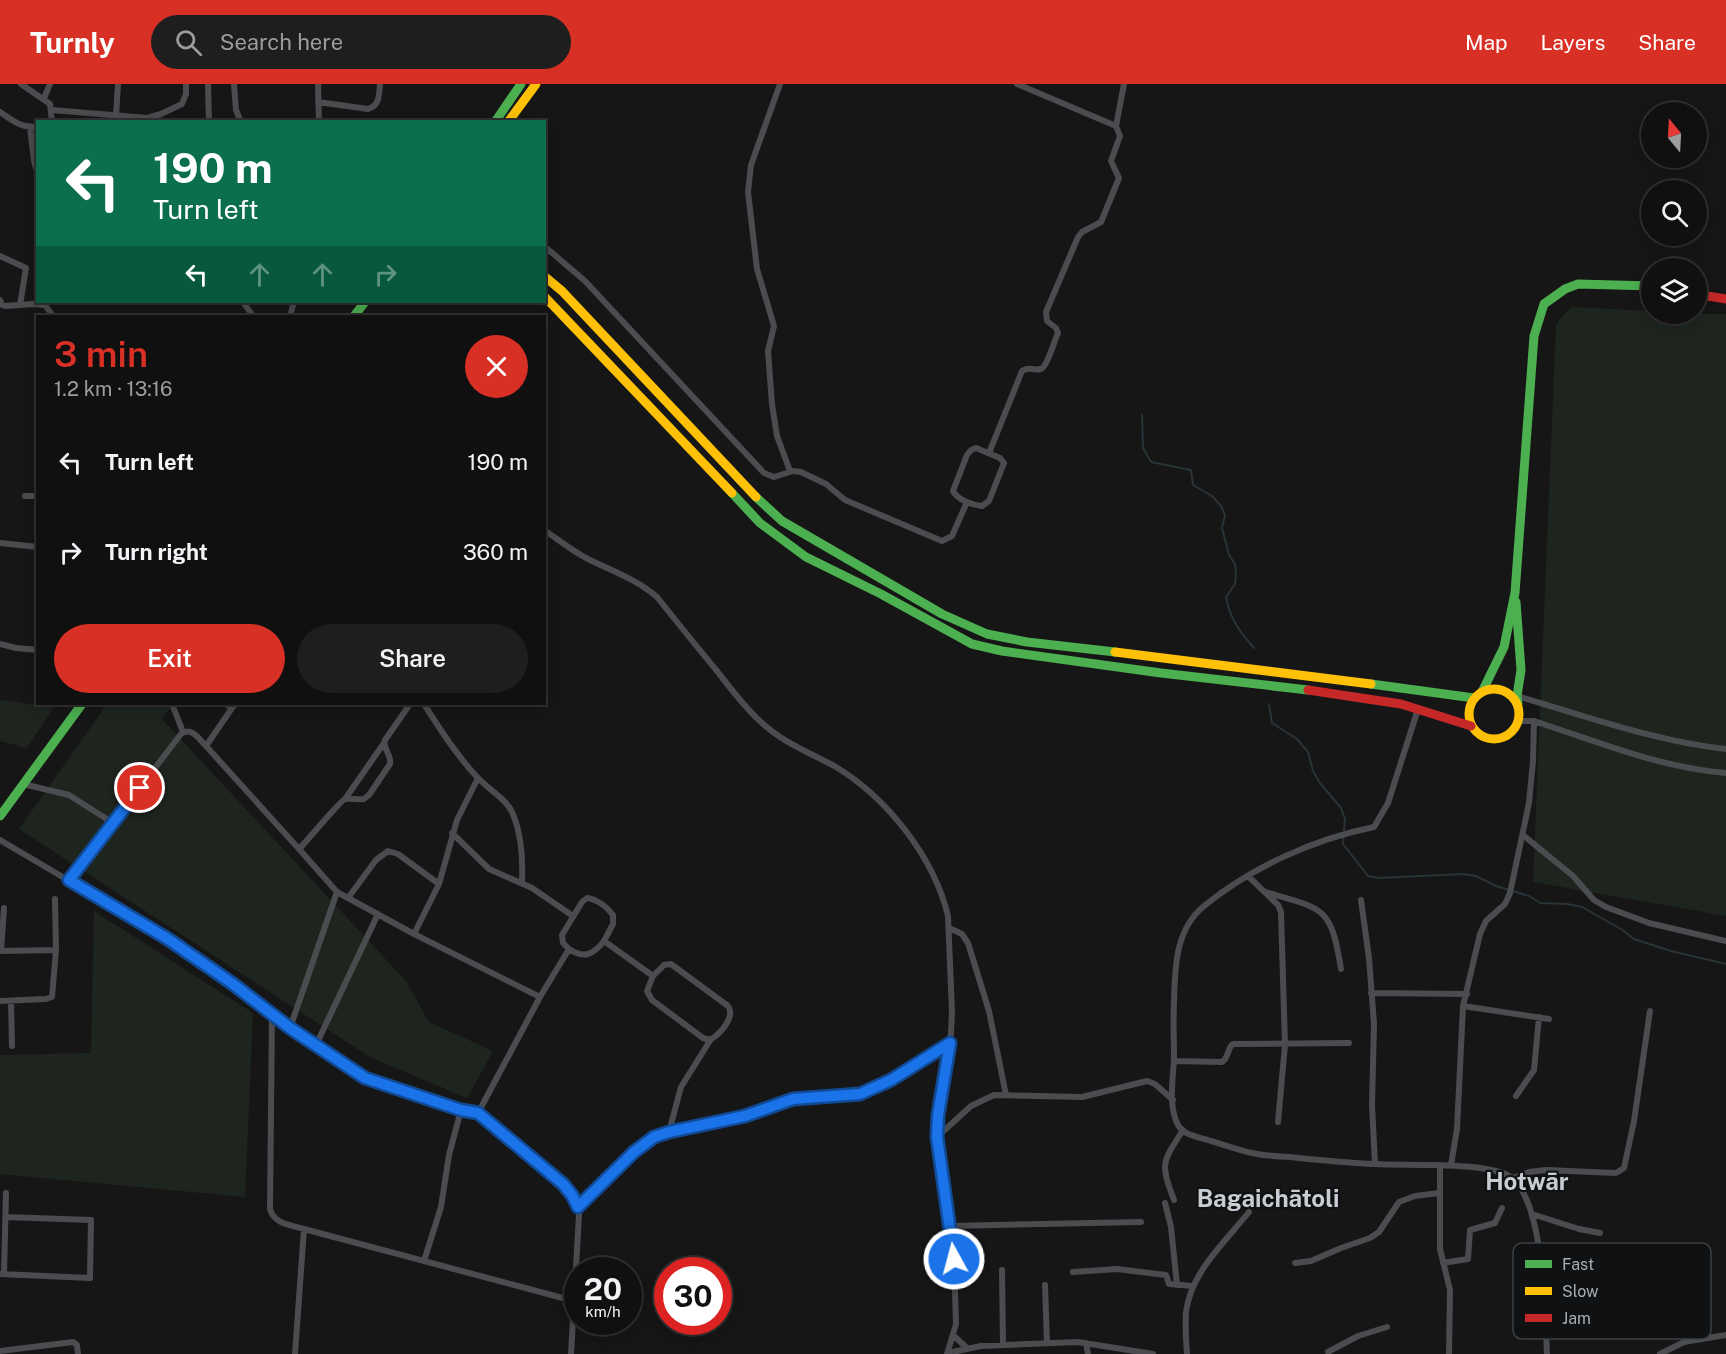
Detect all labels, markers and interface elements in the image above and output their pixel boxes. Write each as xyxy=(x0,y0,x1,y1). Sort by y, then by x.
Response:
search box xyxy=(151,15,571,69)
text: Turnly xyxy=(30,26,115,59)
icon: search xyxy=(172,26,205,59)
text: Search here xyxy=(220,29,343,55)
text: Map xyxy=(1465,30,1508,55)
text: Layers xyxy=(1541,30,1605,55)
text: Share xyxy=(1638,30,1696,55)
north arrow xyxy=(1641,102,1707,168)
map controls xyxy=(1641,102,1707,324)
text: 190 m xyxy=(153,143,273,192)
icon: left xyxy=(54,144,132,222)
button: search xyxy=(1641,180,1707,246)
text: Turn left xyxy=(153,193,259,225)
icon: left xyxy=(180,258,213,291)
icon: ahead xyxy=(243,258,276,291)
icon: ahead xyxy=(306,258,339,291)
icon: right xyxy=(369,258,402,291)
button: layers xyxy=(1641,258,1707,324)
text: 3 min xyxy=(54,333,148,375)
button: close xyxy=(465,335,528,398)
text: 1.2 km · 13:16 xyxy=(54,377,172,401)
icon: left xyxy=(54,446,87,479)
text: Turn left xyxy=(105,449,194,475)
text: 190 m xyxy=(468,449,528,475)
icon: right xyxy=(54,536,87,569)
text: Turn right xyxy=(105,539,208,565)
text: 360 m xyxy=(463,539,528,565)
button: Exit xyxy=(54,624,285,693)
button: Share xyxy=(297,624,528,693)
pin xyxy=(114,762,165,813)
icon: arrive xyxy=(123,771,156,804)
district label: Hotwār xyxy=(1485,1167,1569,1195)
district label: Bagaichātoli xyxy=(1197,1184,1339,1212)
position arrow xyxy=(922,1227,986,1291)
legend xyxy=(1513,1243,1711,1339)
text: Fast xyxy=(1562,1255,1594,1274)
speed limit sign: 30 xyxy=(654,1257,732,1335)
text: 20 xyxy=(584,1271,622,1307)
text: Slow xyxy=(1562,1282,1599,1301)
text: km/h xyxy=(585,1303,621,1320)
text: Jam xyxy=(1562,1309,1591,1328)

